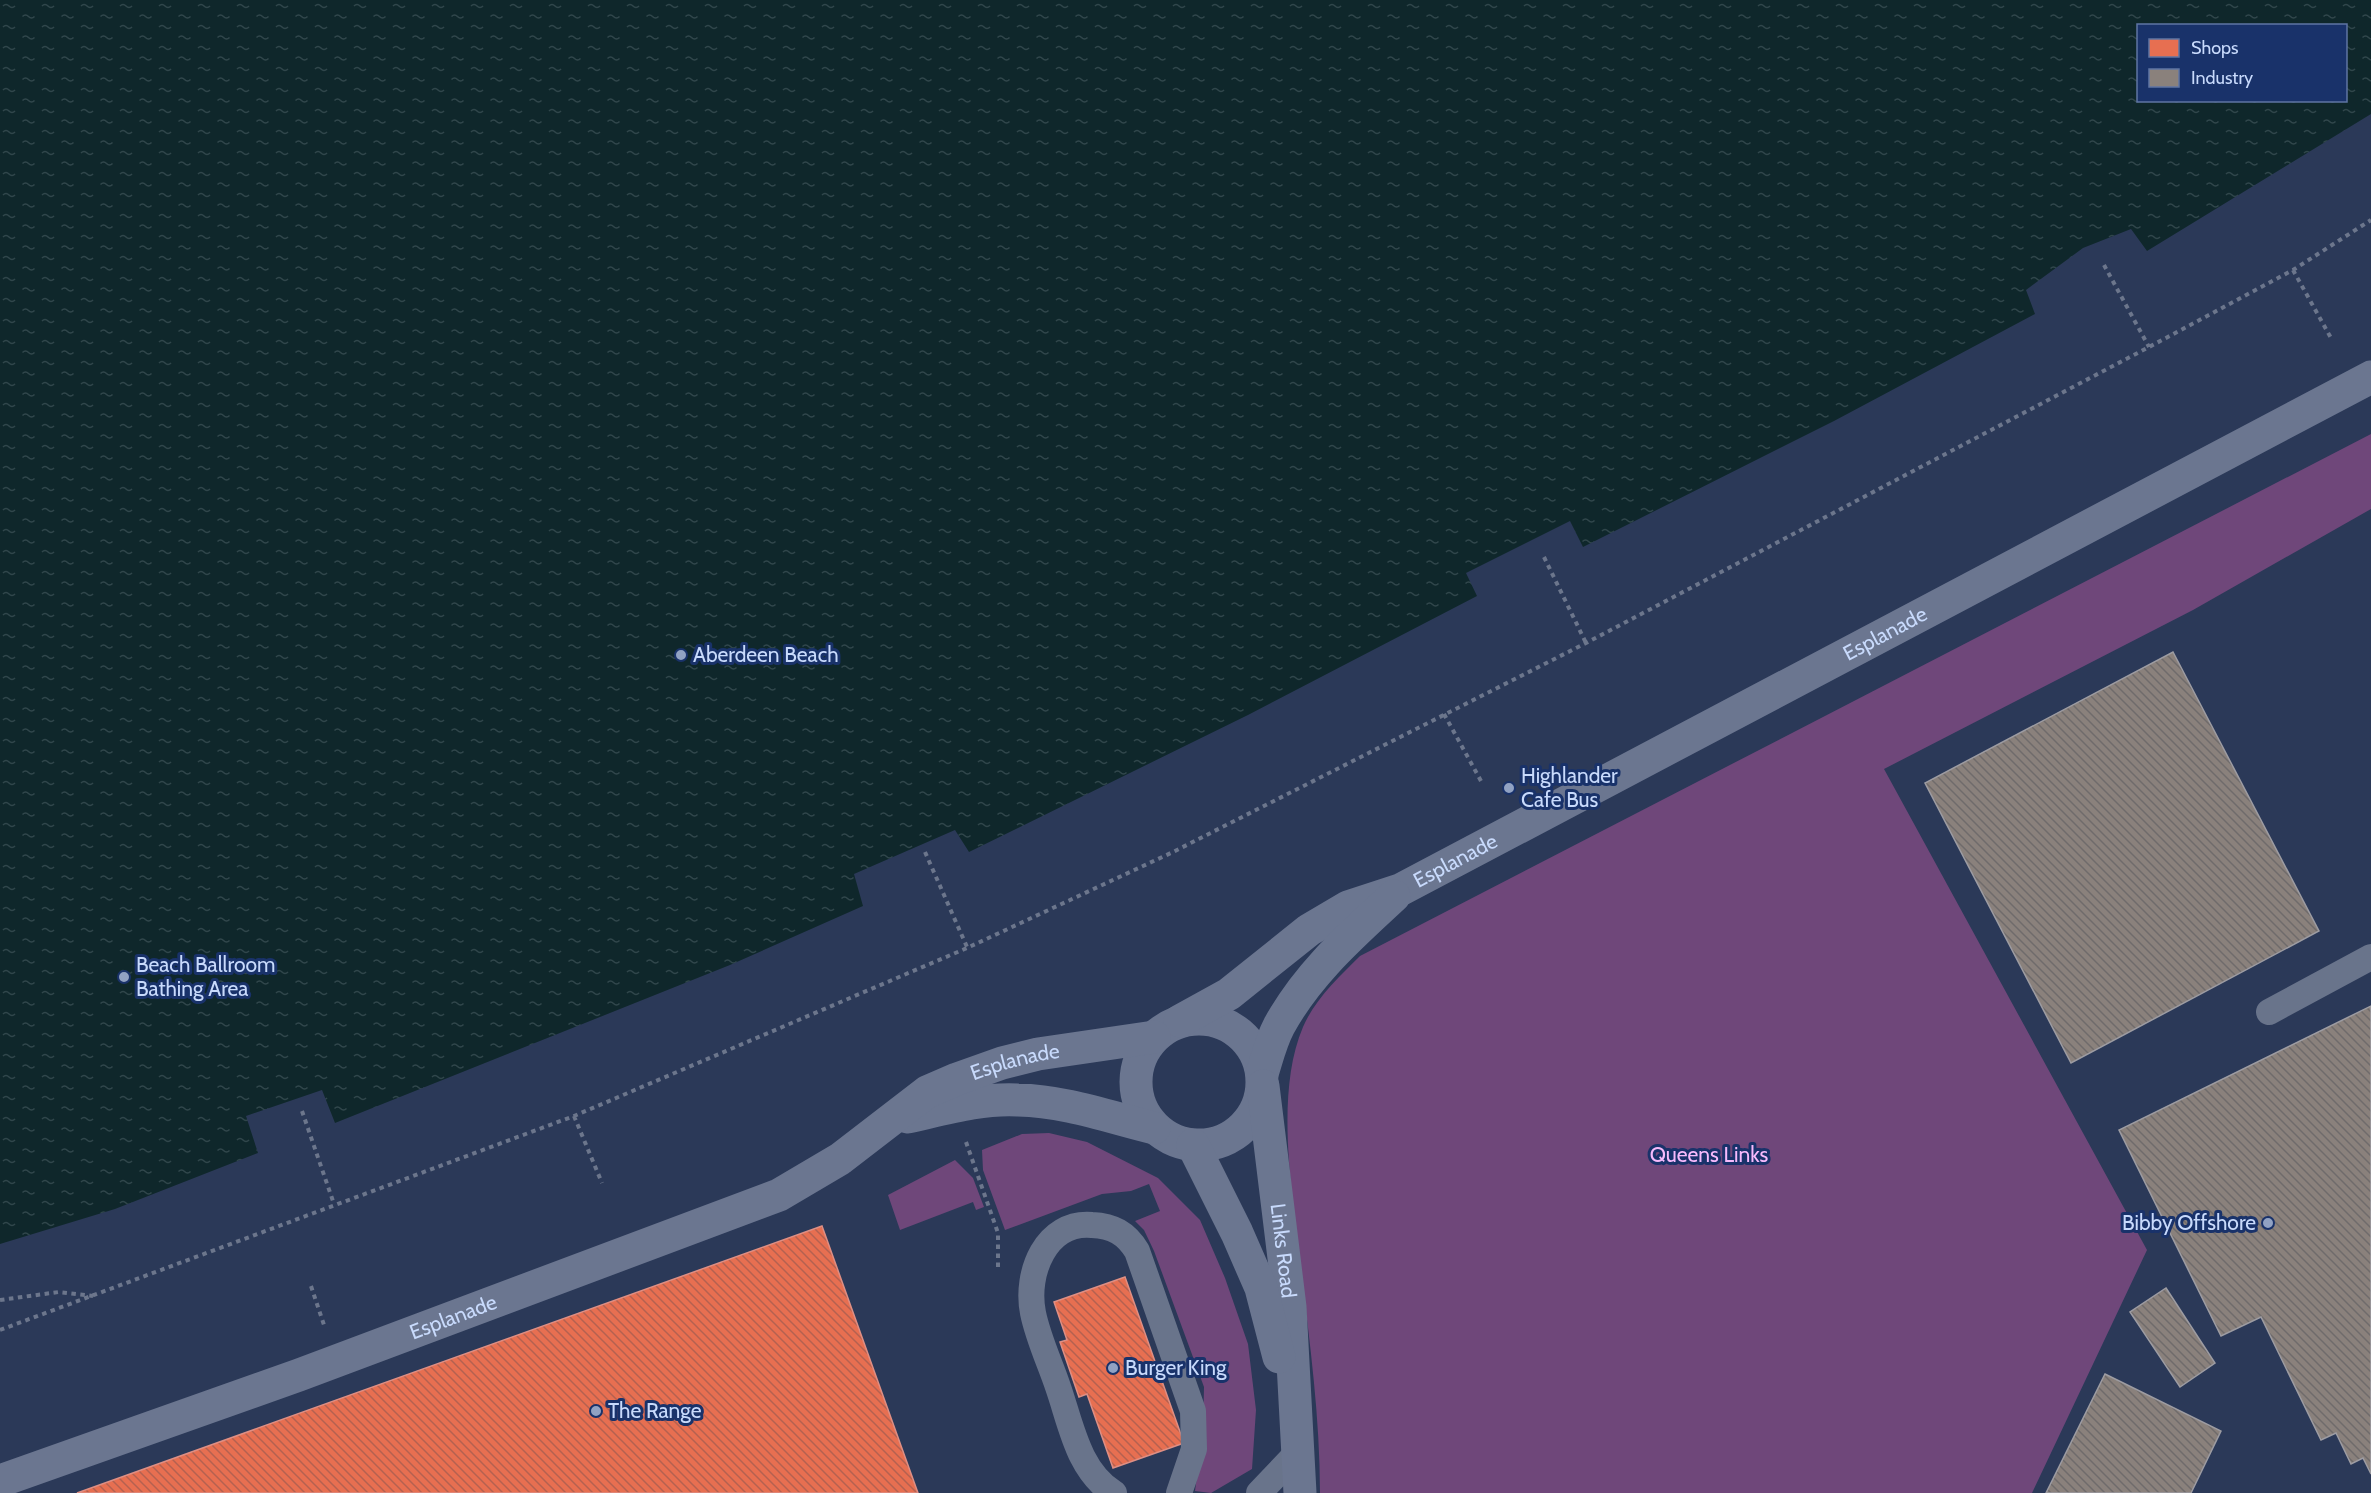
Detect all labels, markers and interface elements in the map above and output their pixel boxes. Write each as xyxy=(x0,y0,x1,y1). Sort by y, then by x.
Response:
legend xyxy=(2137,24,2347,102)
text: Shops xyxy=(2191,37,2239,59)
text: Industry xyxy=(2191,67,2253,89)
street label: Esplanade xyxy=(1839,601,1931,666)
place label: Aberdeen Beach xyxy=(693,642,839,667)
marker: Aberdeen Beach xyxy=(674,648,688,662)
place label: Highlander Cafe Bus xyxy=(1521,763,1618,812)
marker: Highlander Cafe Bus xyxy=(1502,781,1516,795)
street label: Esplanade xyxy=(1409,828,1502,893)
place label: Beach Ballroom Bathing Area xyxy=(136,952,275,1001)
marker: Beach Ballroom Bathing Area xyxy=(117,970,131,984)
street label: Esplanade xyxy=(967,1038,1061,1085)
park label: Queens Links xyxy=(1650,1142,1769,1167)
street label: Links Road xyxy=(1265,1202,1302,1299)
place label: Bibby Offshore xyxy=(2122,1210,2256,1235)
marker: Bibby Offshore xyxy=(2261,1216,2275,1230)
street label: Esplanade xyxy=(406,1289,500,1344)
place label: Burger King xyxy=(1125,1355,1227,1380)
marker: Burger King xyxy=(1106,1361,1120,1375)
place label: The Range xyxy=(608,1398,702,1423)
marker: The Range xyxy=(589,1404,603,1418)

